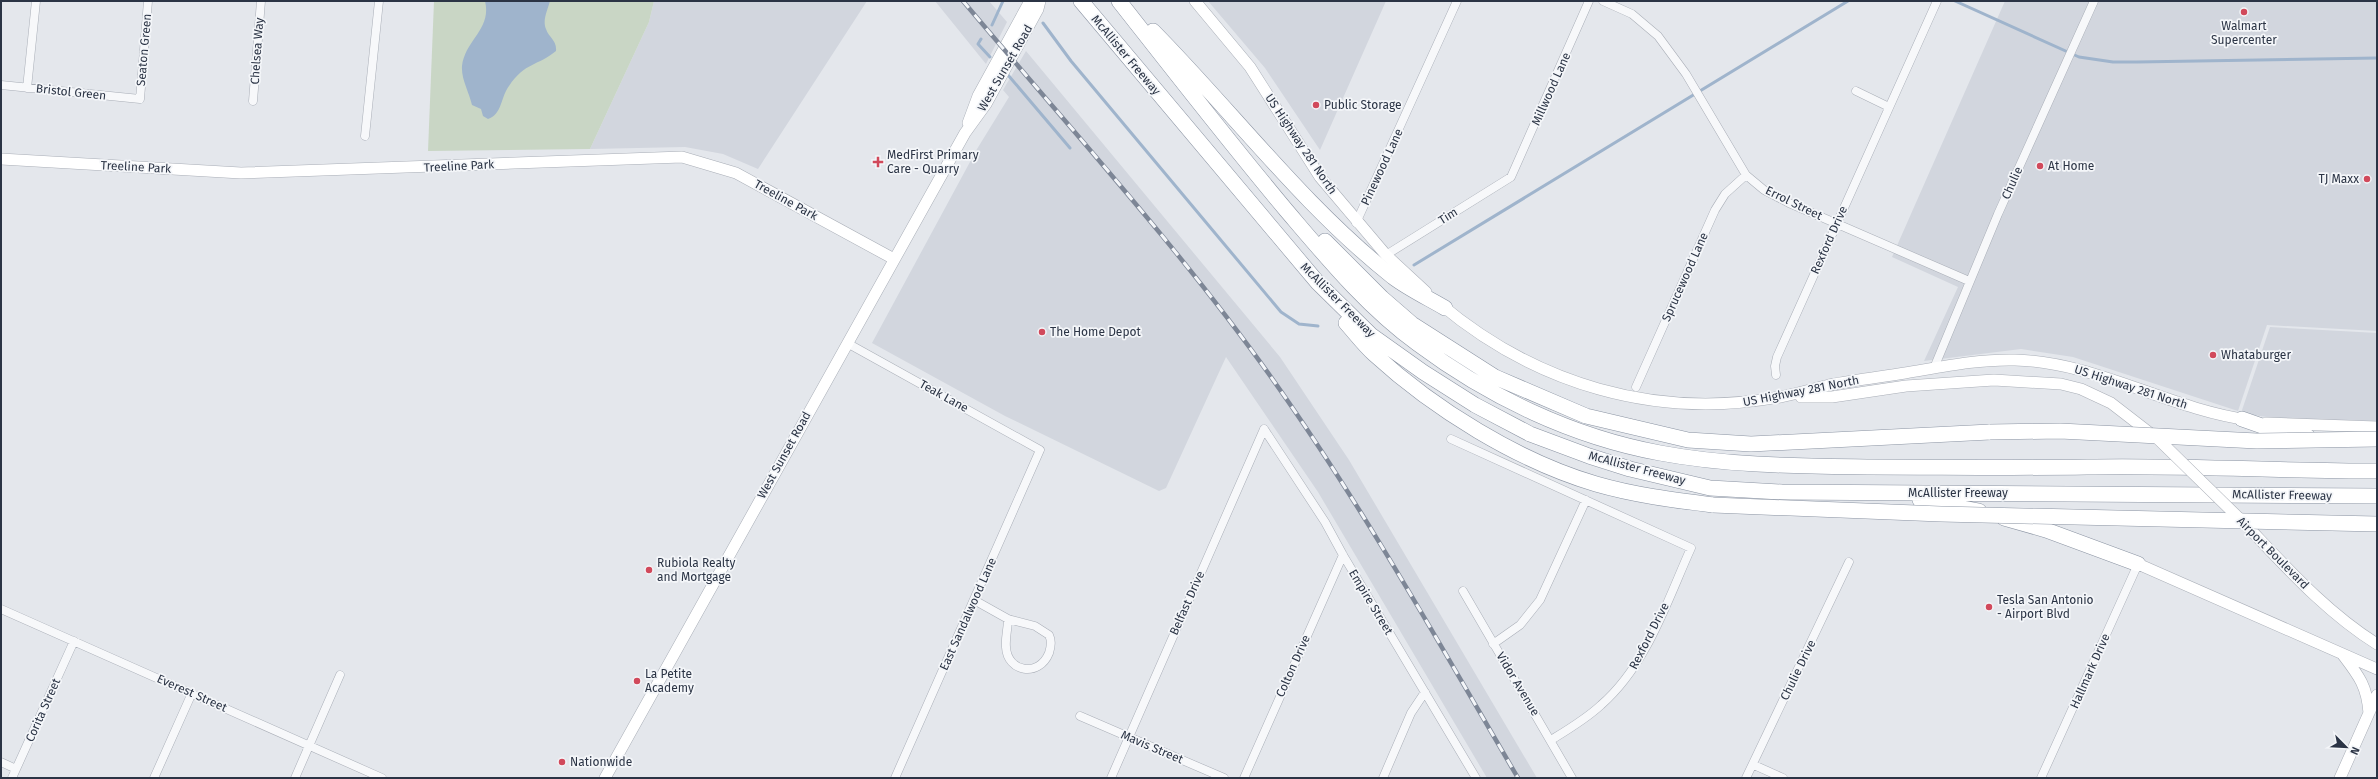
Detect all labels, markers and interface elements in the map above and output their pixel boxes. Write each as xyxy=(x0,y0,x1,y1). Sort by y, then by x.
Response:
marker: Walmart Supercenter xyxy=(2239,7,2249,17)
street label: McAllister Freeway xyxy=(1088,12,1164,98)
street label: Seaton Green xyxy=(134,13,154,87)
street label: Chelsea Way xyxy=(248,17,266,85)
place label: Walmart Supercenter xyxy=(2211,19,2277,47)
street label: West Sunset Road xyxy=(975,22,1035,114)
street label: Millwood Lane xyxy=(1529,50,1573,128)
street label: Bristol Green xyxy=(35,81,107,103)
street label: US Highway 281 North xyxy=(1262,91,1340,197)
place label: Public Storage xyxy=(1324,98,1402,112)
marker: Public Storage xyxy=(1311,100,1321,110)
street label: Pinewood Lane xyxy=(1358,126,1406,208)
place label: MedFirst Primary Care - Quarry xyxy=(887,148,979,176)
marker: MedFirst Primary Care - Quarry xyxy=(872,156,884,168)
street label: Treeline Park xyxy=(423,157,495,175)
street label: Treeline Park xyxy=(100,158,172,176)
place label: At Home xyxy=(2048,159,2094,173)
marker: At Home xyxy=(2035,161,2045,171)
street label: Chulie xyxy=(1999,165,2025,201)
place label: TJ Maxx xyxy=(2319,172,2359,186)
marker: TJ Maxx xyxy=(2362,174,2372,184)
street label: Treeline Park xyxy=(752,177,821,224)
street label: Errol Street xyxy=(1763,183,1825,223)
street label: Rexford Drive xyxy=(1808,204,1850,276)
street label: Tim xyxy=(1436,205,1460,227)
street label: Sprucewood Lane xyxy=(1659,230,1711,324)
street label: McAllister Freeway xyxy=(1298,260,1378,340)
place label: The Home Depot xyxy=(1050,325,1142,339)
marker: The Home Depot xyxy=(1037,327,1047,337)
place label: Whataburger xyxy=(2221,348,2291,362)
marker: Whataburger xyxy=(2208,350,2218,360)
street label: US Highway 281 North xyxy=(2073,362,2189,412)
street label: US Highway 281 North xyxy=(1742,373,1860,409)
street label: Teak Lane xyxy=(917,377,971,415)
street label: West Sunset Road xyxy=(754,409,814,501)
street label: McAllister Freeway xyxy=(1587,448,1687,488)
street label: McAllister Freeway xyxy=(1908,486,2008,500)
street label: McAllister Freeway xyxy=(2232,487,2332,503)
street label: Airport Boulevard xyxy=(2234,514,2312,592)
street label: East Sandalwood Lane xyxy=(937,555,999,673)
place label: Rubiola Realty and Mortgage xyxy=(657,556,736,584)
marker: Rubiola Realty and Mortgage xyxy=(644,565,654,575)
street label: Empire Street xyxy=(1346,567,1396,638)
street label: Belfast Drive xyxy=(1167,569,1207,637)
place label: Tesla San Antonio - Airport Blvd xyxy=(1997,593,2094,621)
street label: Rexford Drive xyxy=(1626,600,1672,672)
marker: Tesla San Antonio - Airport Blvd xyxy=(1984,602,1994,612)
street label: Hallmark Drive xyxy=(2067,631,2113,711)
street label: Colton Drive xyxy=(1273,633,1313,699)
street label: Chulie Drive xyxy=(1777,638,1819,702)
street label: Vidor Avenue xyxy=(1493,650,1543,718)
place label: La Petite Academy xyxy=(645,667,694,695)
street label: Everest Street xyxy=(155,671,230,715)
street label: Corita Street xyxy=(23,675,63,744)
marker: La Petite Academy xyxy=(632,676,642,686)
north arrow xyxy=(2326,727,2366,767)
street label: Mavis Street xyxy=(1119,728,1186,767)
text: N xyxy=(2347,745,2362,757)
place label: Nationwide xyxy=(570,755,632,769)
marker: Nationwide xyxy=(557,757,567,767)

